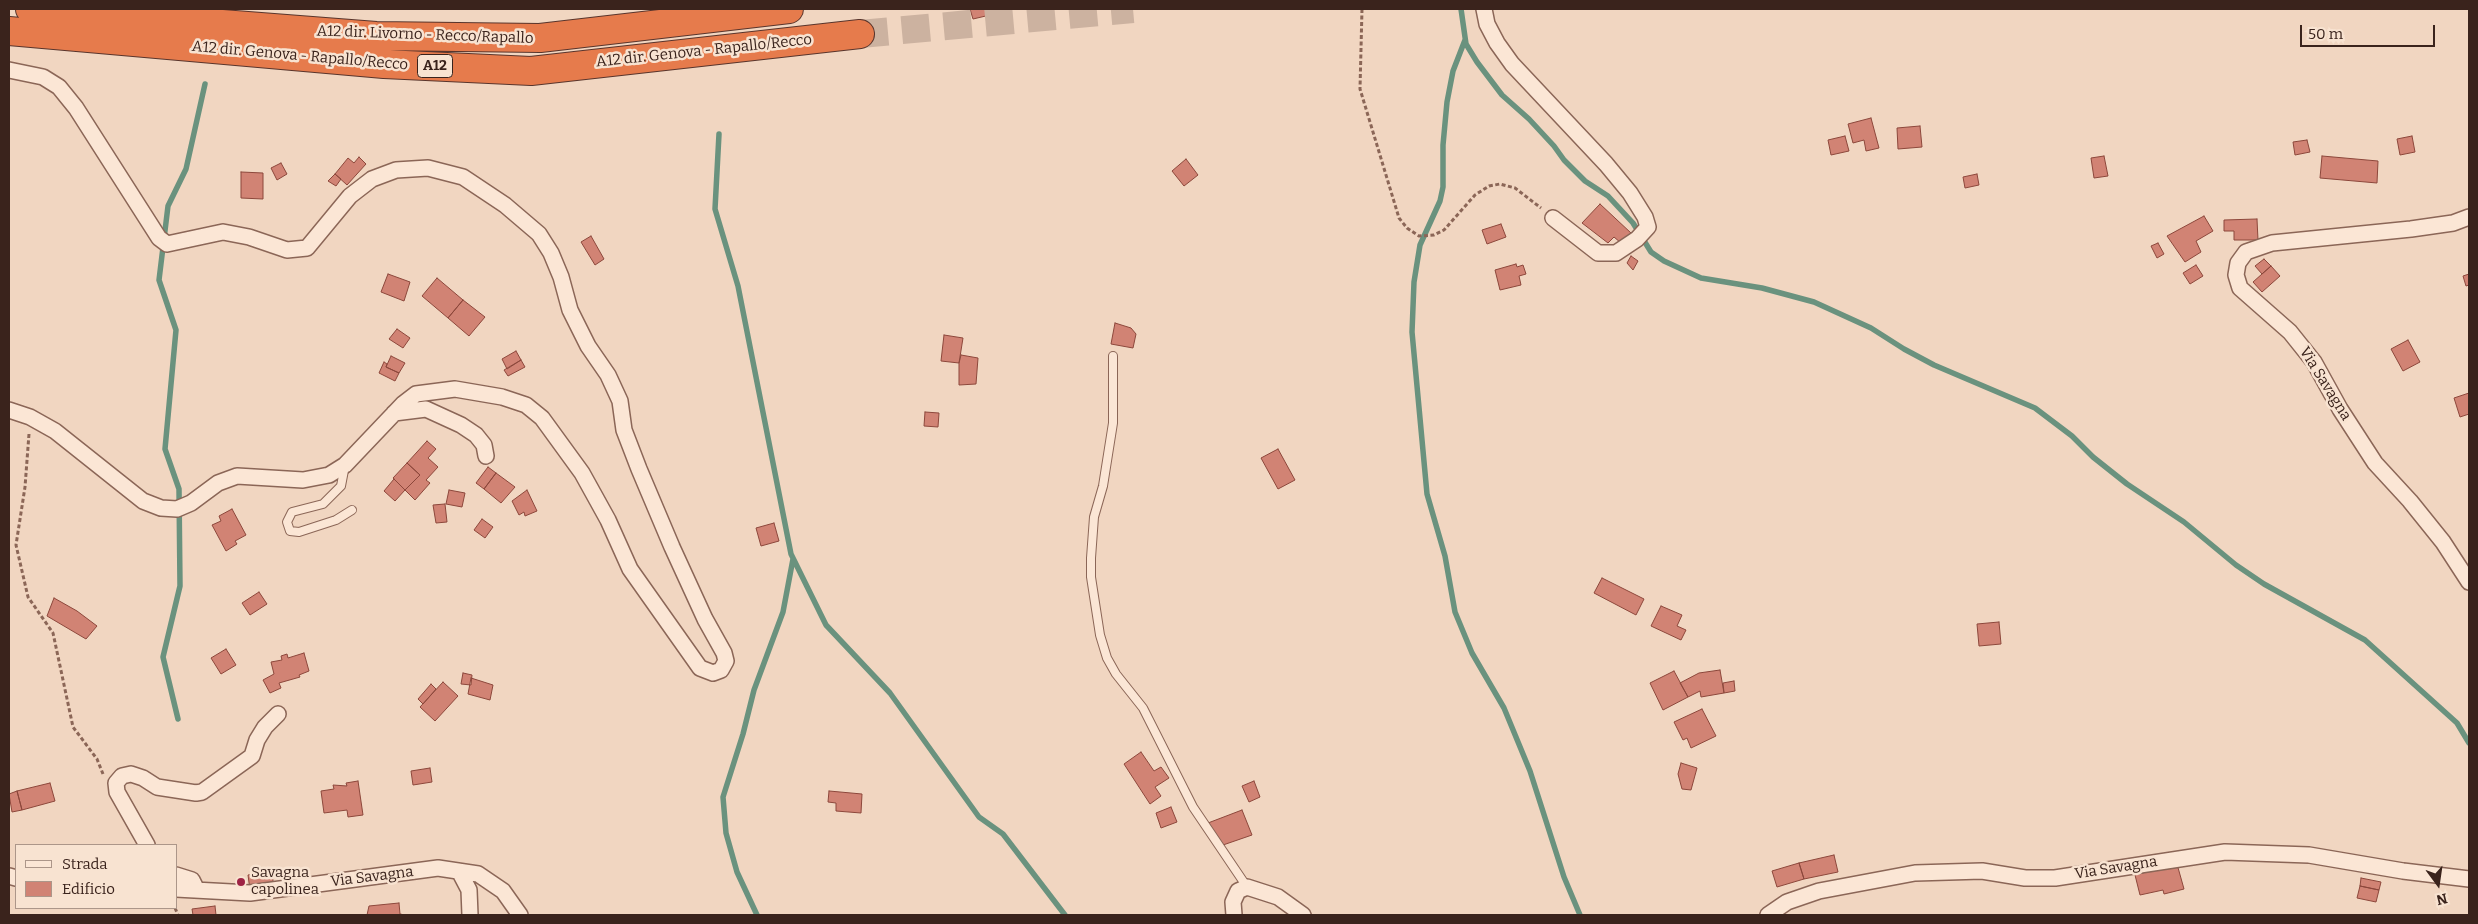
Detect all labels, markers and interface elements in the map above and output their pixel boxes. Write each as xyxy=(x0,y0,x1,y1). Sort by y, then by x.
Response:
scale bar xyxy=(2303,15,2438,47)
street label: A12 dir. Livorno - Recco/Rapallo xyxy=(316,22,534,48)
text: 50 m xyxy=(2308,25,2343,43)
street label: A12 dir. Genova - Rapallo/Recco xyxy=(595,31,813,71)
street label: A12 dir. Genova - Rapallo/Recco xyxy=(191,38,409,74)
road number: A12 xyxy=(418,54,452,78)
street label: Via Savagna xyxy=(2295,344,2355,424)
legend xyxy=(15,844,178,909)
street label: Via Savagna xyxy=(2073,853,2159,883)
text: Strada xyxy=(62,855,108,873)
north arrow xyxy=(2413,859,2463,909)
street label: Via Savagna xyxy=(330,863,414,891)
place label: Savagna capolinea xyxy=(251,864,319,899)
marker: Savagna capolinea xyxy=(235,876,247,888)
text: Edificio xyxy=(62,880,115,898)
text: N xyxy=(2434,889,2449,909)

